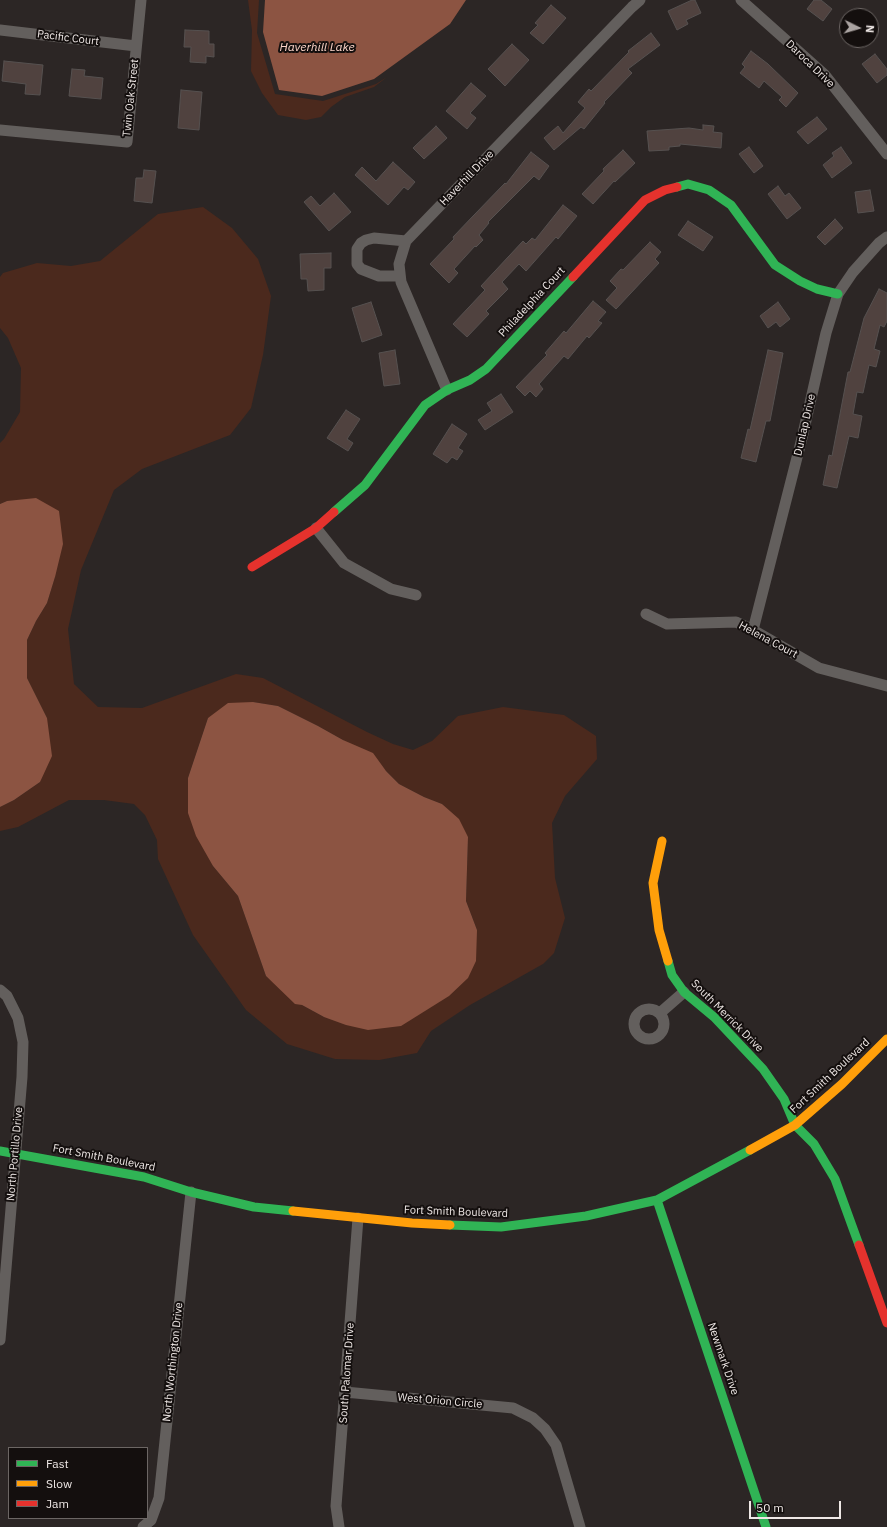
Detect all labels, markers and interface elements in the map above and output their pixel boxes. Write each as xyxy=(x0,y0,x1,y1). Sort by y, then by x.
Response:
north arrow xyxy=(839,8,879,48)
text: N xyxy=(863,24,877,34)
street label: Pacific Court xyxy=(36,28,100,48)
street label: Daroca Drive xyxy=(783,37,837,91)
water label: Haverhill Lake xyxy=(279,41,355,55)
street label: Twin Oak Street xyxy=(120,58,142,138)
street label: Haverhill Drive xyxy=(437,148,497,208)
street label: Philadelphia Court xyxy=(496,264,568,340)
street label: Dunlap Drive xyxy=(791,393,819,457)
street label: Helena Court xyxy=(736,619,800,661)
street label: South Merrick Drive xyxy=(688,977,766,1055)
street label: Fort Smith Boulevard xyxy=(787,1036,873,1116)
street label: North Portillo Drive xyxy=(4,1106,26,1202)
street label: Fort Smith Boulevard xyxy=(52,1142,156,1174)
street label: Fort Smith Boulevard xyxy=(404,1204,508,1220)
street label: North Worthington Drive xyxy=(160,1302,186,1422)
street label: Newmark Drive xyxy=(704,1321,742,1397)
street label: South Palomar Drive xyxy=(337,1322,357,1424)
street label: West Orion Circle xyxy=(397,1391,483,1411)
legend xyxy=(8,1447,148,1519)
text: Fast xyxy=(46,1456,69,1471)
text: Slow xyxy=(46,1476,72,1491)
scale bar xyxy=(751,1493,843,1519)
text: Jam xyxy=(46,1496,69,1511)
text: 50 m xyxy=(756,1500,784,1515)

